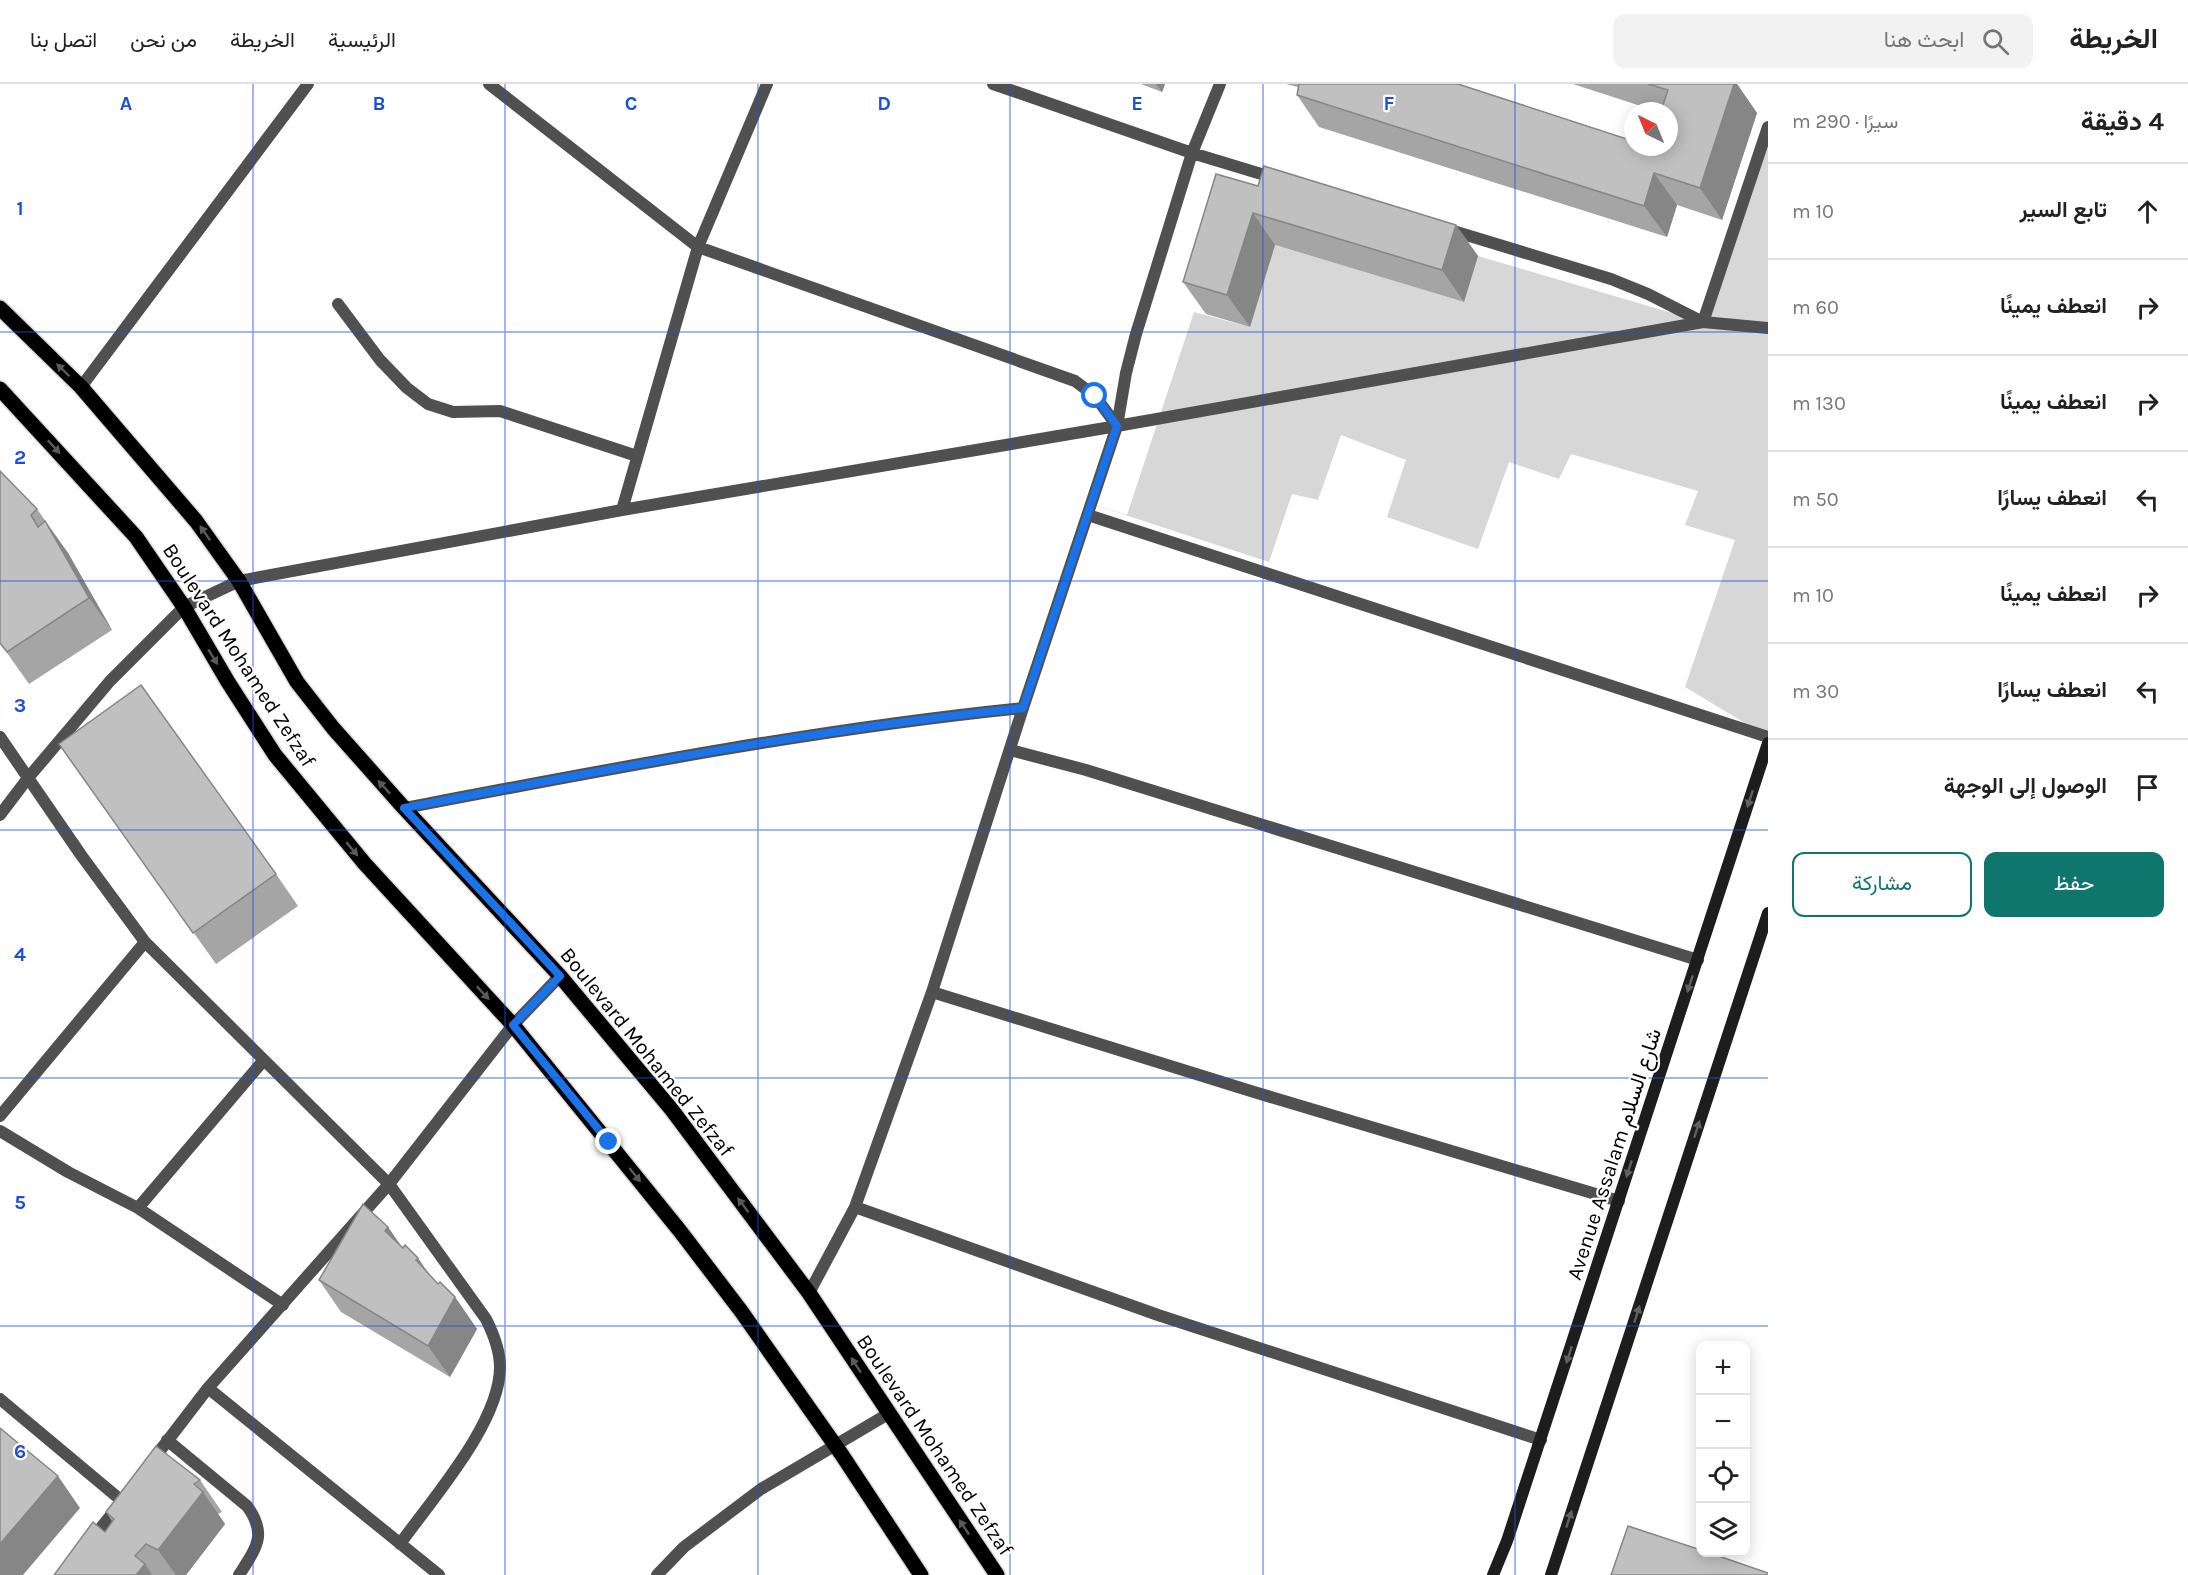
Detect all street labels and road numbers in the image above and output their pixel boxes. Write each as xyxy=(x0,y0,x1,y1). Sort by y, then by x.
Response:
street label: Boulevard Mohamed Zefzaf xyxy=(158,539,321,772)
street label: Boulevard Mohamed Zefzaf xyxy=(555,943,739,1162)
street label: Avenue Assalam شارع السلام xyxy=(1562,1025,1668,1283)
street label: Boulevard Mohamed Zefzaf xyxy=(852,1330,1019,1561)

